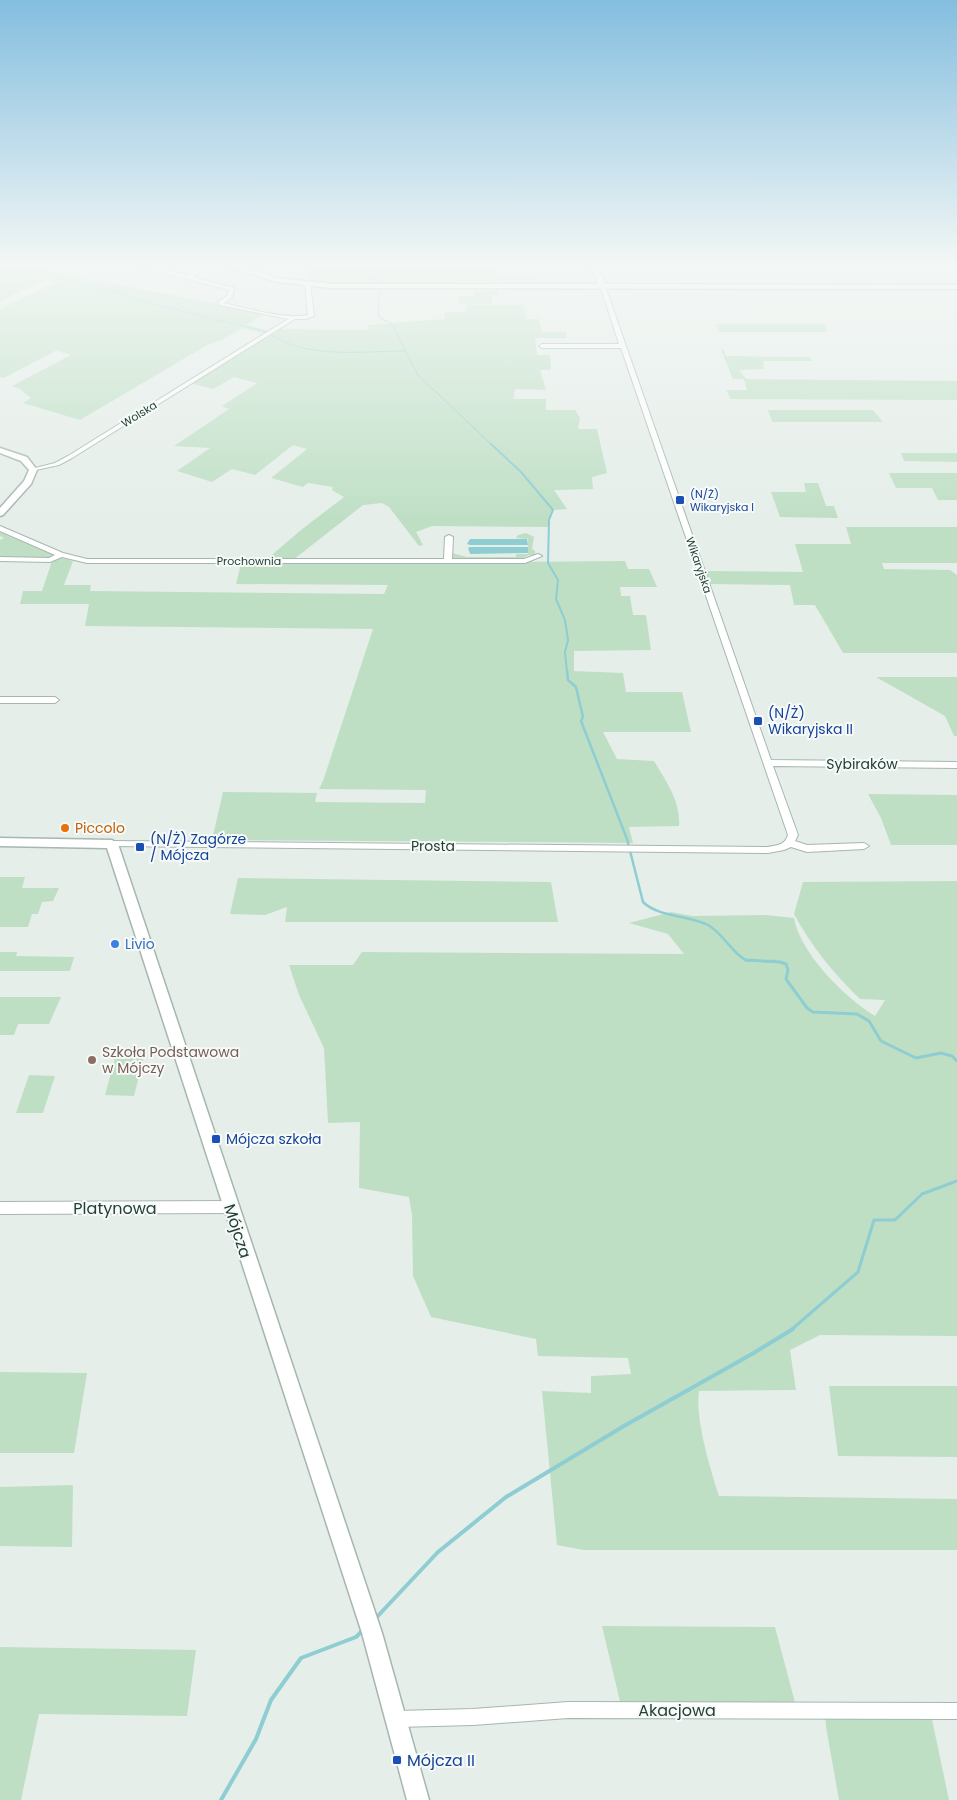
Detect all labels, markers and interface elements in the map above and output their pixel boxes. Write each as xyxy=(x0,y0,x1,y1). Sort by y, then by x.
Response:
street label: Wolska xyxy=(118,397,160,431)
place label: (N/Ż) Wikaryjska I xyxy=(690,486,754,515)
marker: (N/Ż) Wikaryjska I xyxy=(674,494,686,506)
street label: Wikaryjska xyxy=(682,535,716,595)
street label: Prochownia xyxy=(217,553,281,569)
place label: (N/Ż) Wikaryjska II xyxy=(768,703,853,739)
marker: (N/Ż) Wikaryjska II xyxy=(752,715,764,727)
street label: Sybiraków xyxy=(826,754,898,774)
place label: Piccolo xyxy=(75,818,125,838)
marker: Piccolo xyxy=(59,822,71,834)
place label: (N/Ż) Zagórze / Mójcza xyxy=(150,829,247,865)
street label: Prosta xyxy=(411,836,455,856)
marker: (N/Ż) Zagórze / Mójcza xyxy=(134,841,146,853)
place label: Livio xyxy=(125,934,155,954)
marker: Livio xyxy=(109,938,121,950)
place label: Szkoła Podstawowa w Mójczy xyxy=(102,1042,239,1078)
marker: Szkoła Podstawowa w Mójczy xyxy=(86,1054,98,1066)
place label: Mójcza szkoła xyxy=(226,1129,321,1149)
marker: Mójcza szkoła xyxy=(210,1133,222,1145)
street label: Platynowa xyxy=(73,1197,157,1220)
street label: Mójcza xyxy=(218,1201,257,1261)
street label: Akacjowa xyxy=(638,1699,716,1722)
place label: Mójcza II xyxy=(407,1749,475,1772)
marker: Mójcza II xyxy=(391,1754,403,1766)

